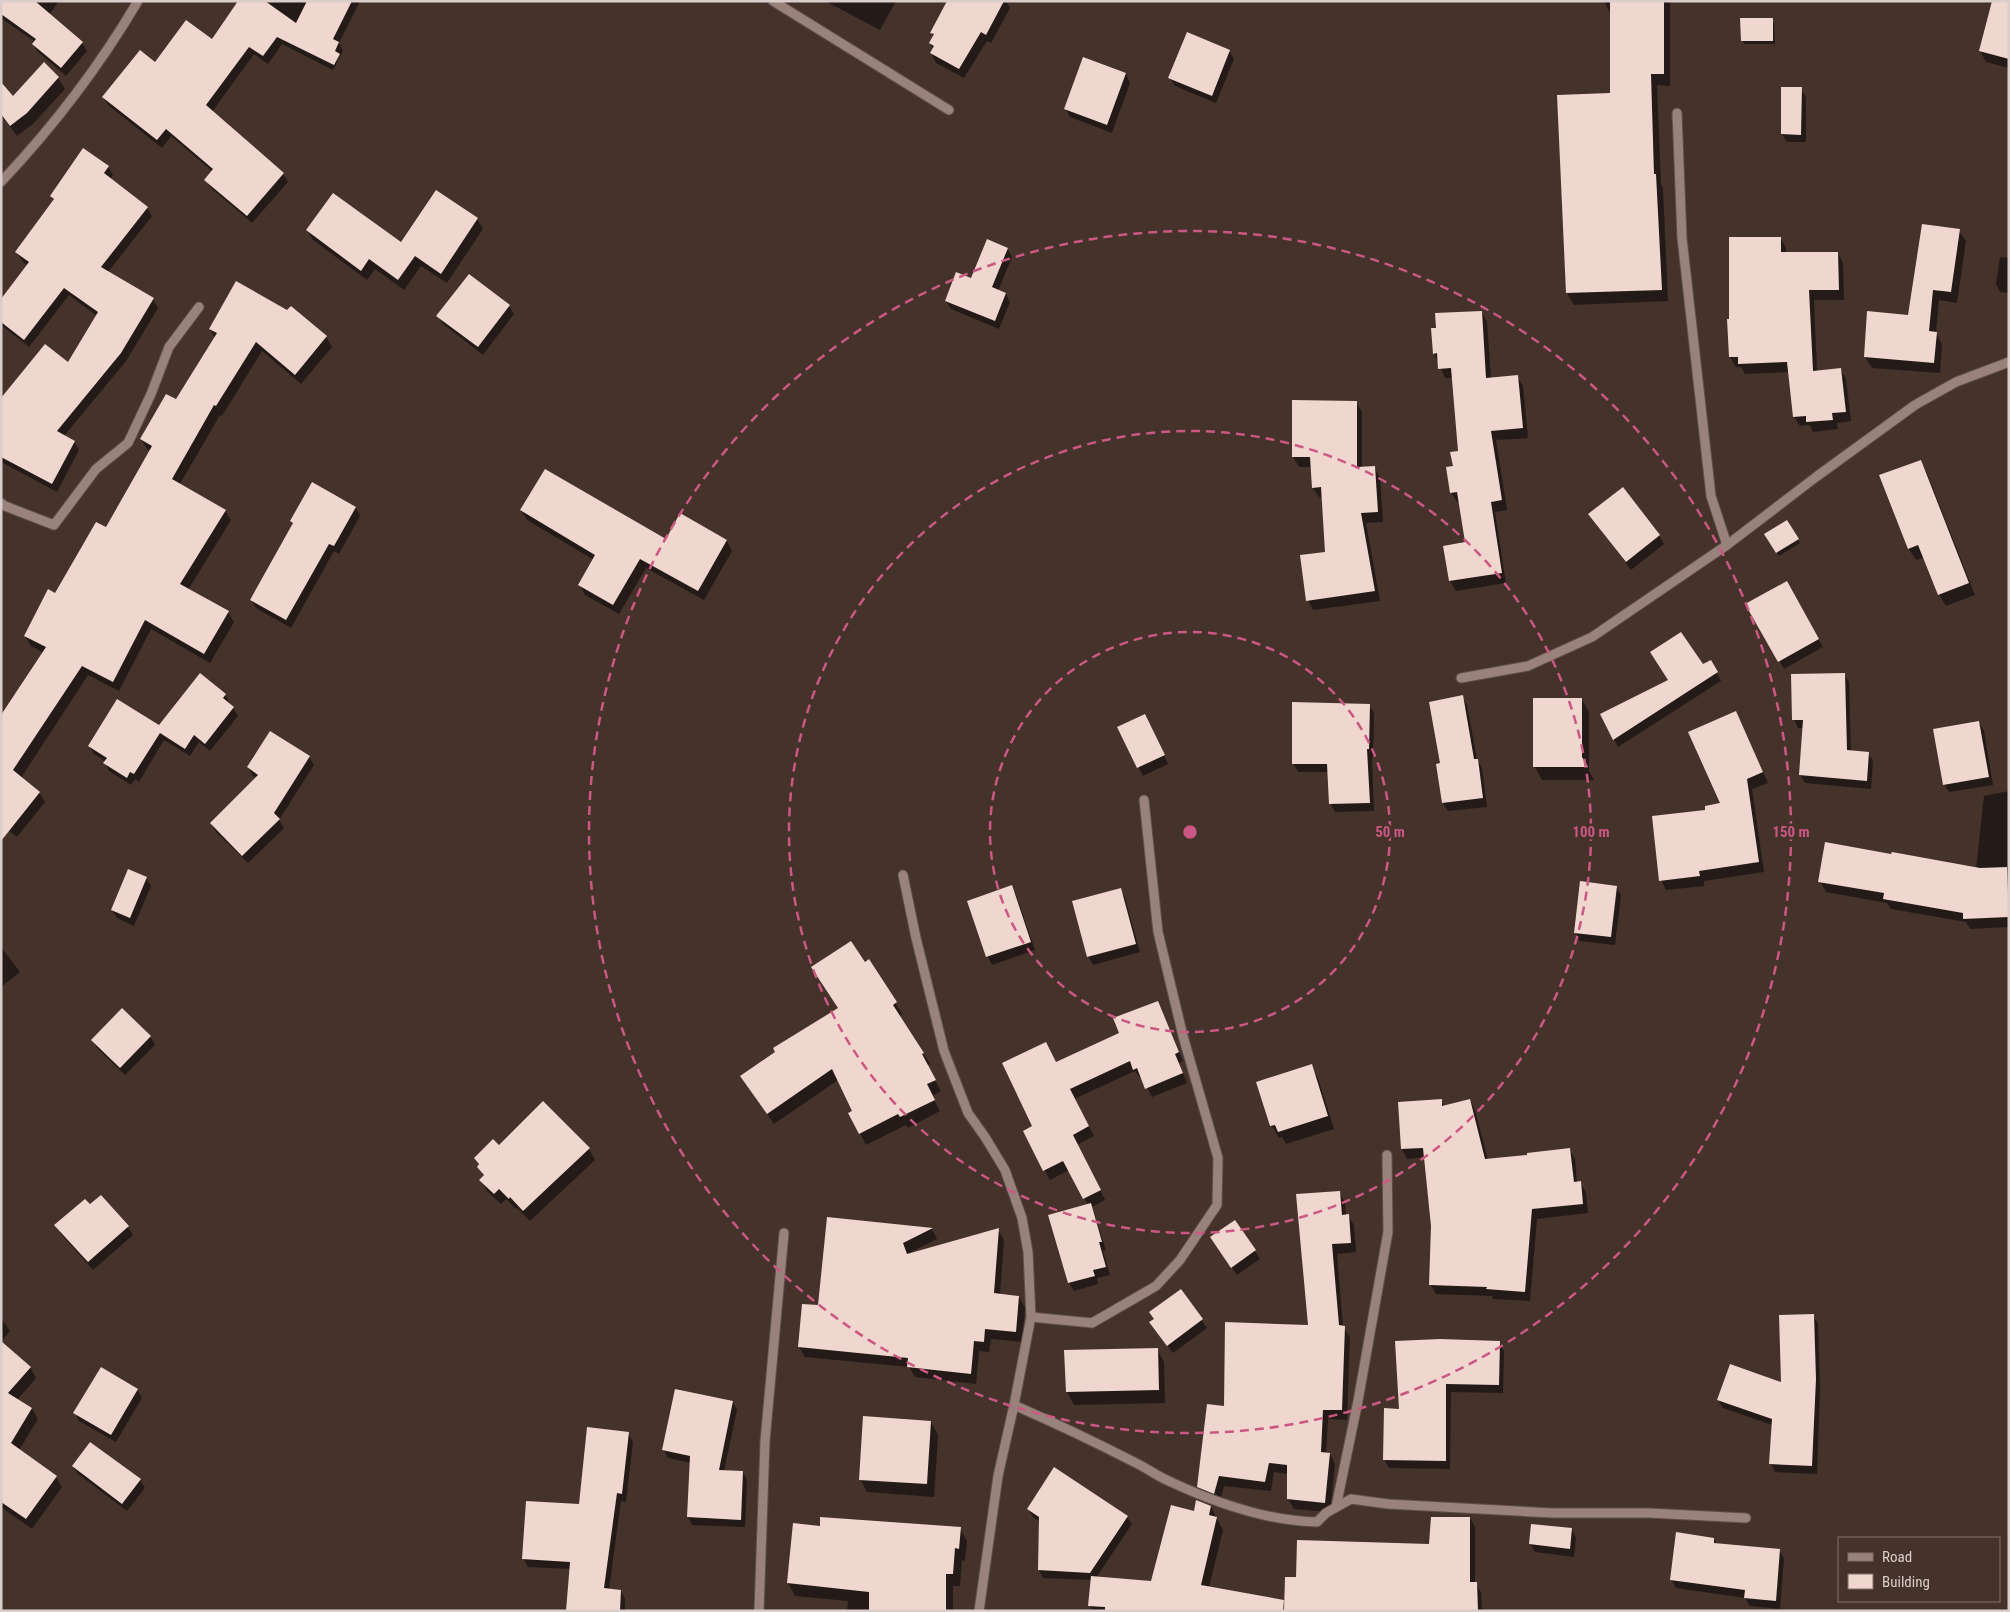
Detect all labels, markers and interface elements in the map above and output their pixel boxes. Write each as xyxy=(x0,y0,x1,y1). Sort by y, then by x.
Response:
centre of rings xyxy=(1181,823,1199,841)
text: 50 m xyxy=(1375,823,1405,841)
text: 100 m xyxy=(1572,823,1610,841)
text: 150 m xyxy=(1772,823,1810,841)
legend xyxy=(1838,1537,2000,1602)
text: Road xyxy=(1882,1548,1912,1566)
text: Building xyxy=(1882,1573,1930,1591)

